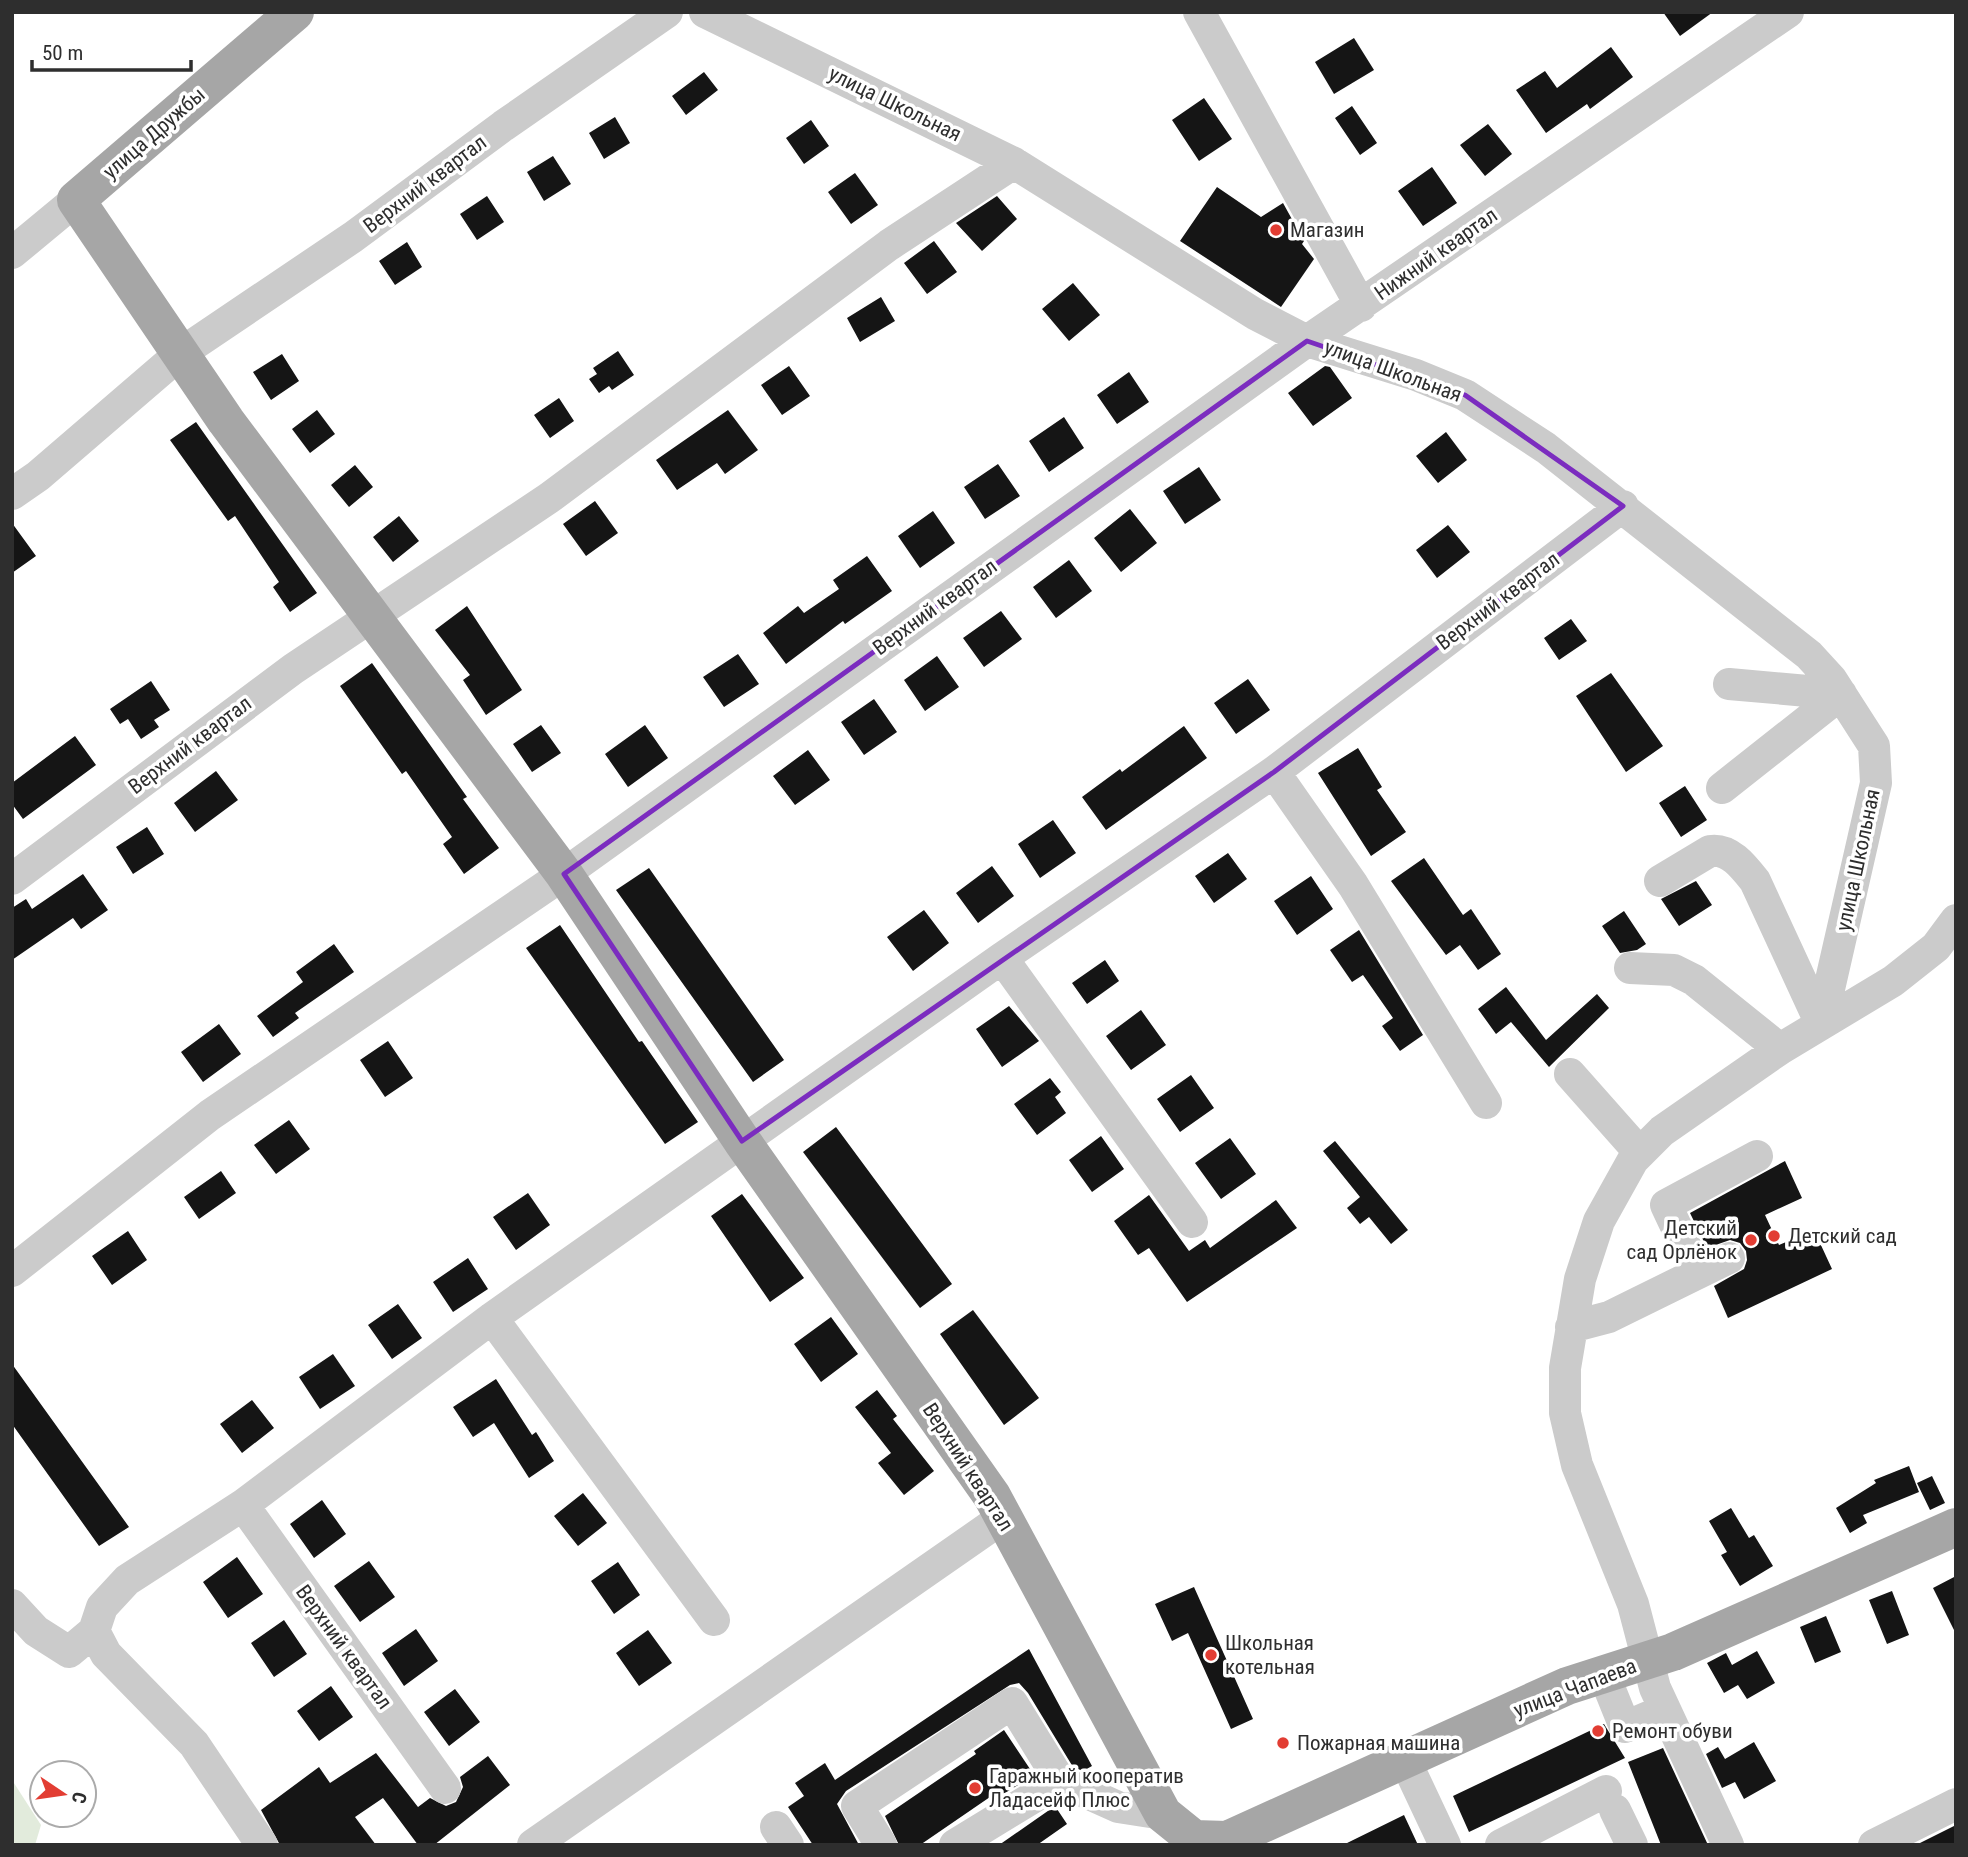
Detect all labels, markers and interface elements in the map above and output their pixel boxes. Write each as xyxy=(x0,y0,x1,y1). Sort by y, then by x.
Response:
scale bar xyxy=(32,28,191,72)
text: 50 m xyxy=(42,41,83,65)
street label: улица Школьная xyxy=(825,62,965,146)
street label: улица Дружбы xyxy=(98,82,210,184)
street label: Верхний квартал xyxy=(359,130,491,238)
street label: Нижний квартал xyxy=(1370,203,1502,305)
place label: Магазин xyxy=(1290,218,1365,242)
marker: Магазин xyxy=(1268,222,1284,238)
street label: улица Школьная xyxy=(1321,335,1465,407)
street label: Верхний квартал xyxy=(1432,547,1564,655)
street label: Верхний квартал xyxy=(868,554,1002,660)
street label: Верхний квартал xyxy=(124,691,256,799)
street label: улица Школьная xyxy=(1831,787,1885,933)
place label: Детский сад Орлёнок xyxy=(1626,1216,1737,1264)
place label: Детский сад xyxy=(1788,1224,1897,1248)
marker: Детский сад xyxy=(1766,1228,1782,1244)
marker: Детский сад Орлёнок xyxy=(1743,1232,1759,1248)
street label: Верхний квартал xyxy=(918,1399,1018,1535)
street label: Верхний квартал xyxy=(291,1580,397,1714)
place label: Школьная котельная xyxy=(1225,1631,1315,1679)
marker: Школьная котельная xyxy=(1203,1647,1219,1663)
street label: улица Чапаева xyxy=(1510,1654,1640,1722)
place label: Ремонт обуви xyxy=(1612,1719,1733,1743)
marker: Ремонт обуви xyxy=(1590,1723,1606,1739)
place label: Пожарная машина xyxy=(1297,1731,1460,1755)
marker: Пожарная машина xyxy=(1275,1735,1291,1751)
north arrow xyxy=(28,1759,98,1829)
place label: Гаражный кооператив Ладасейф Плюс xyxy=(989,1764,1184,1812)
marker: Гаражный кооператив Ладасейф Плюс xyxy=(967,1780,983,1796)
text: С xyxy=(67,1790,92,1806)

